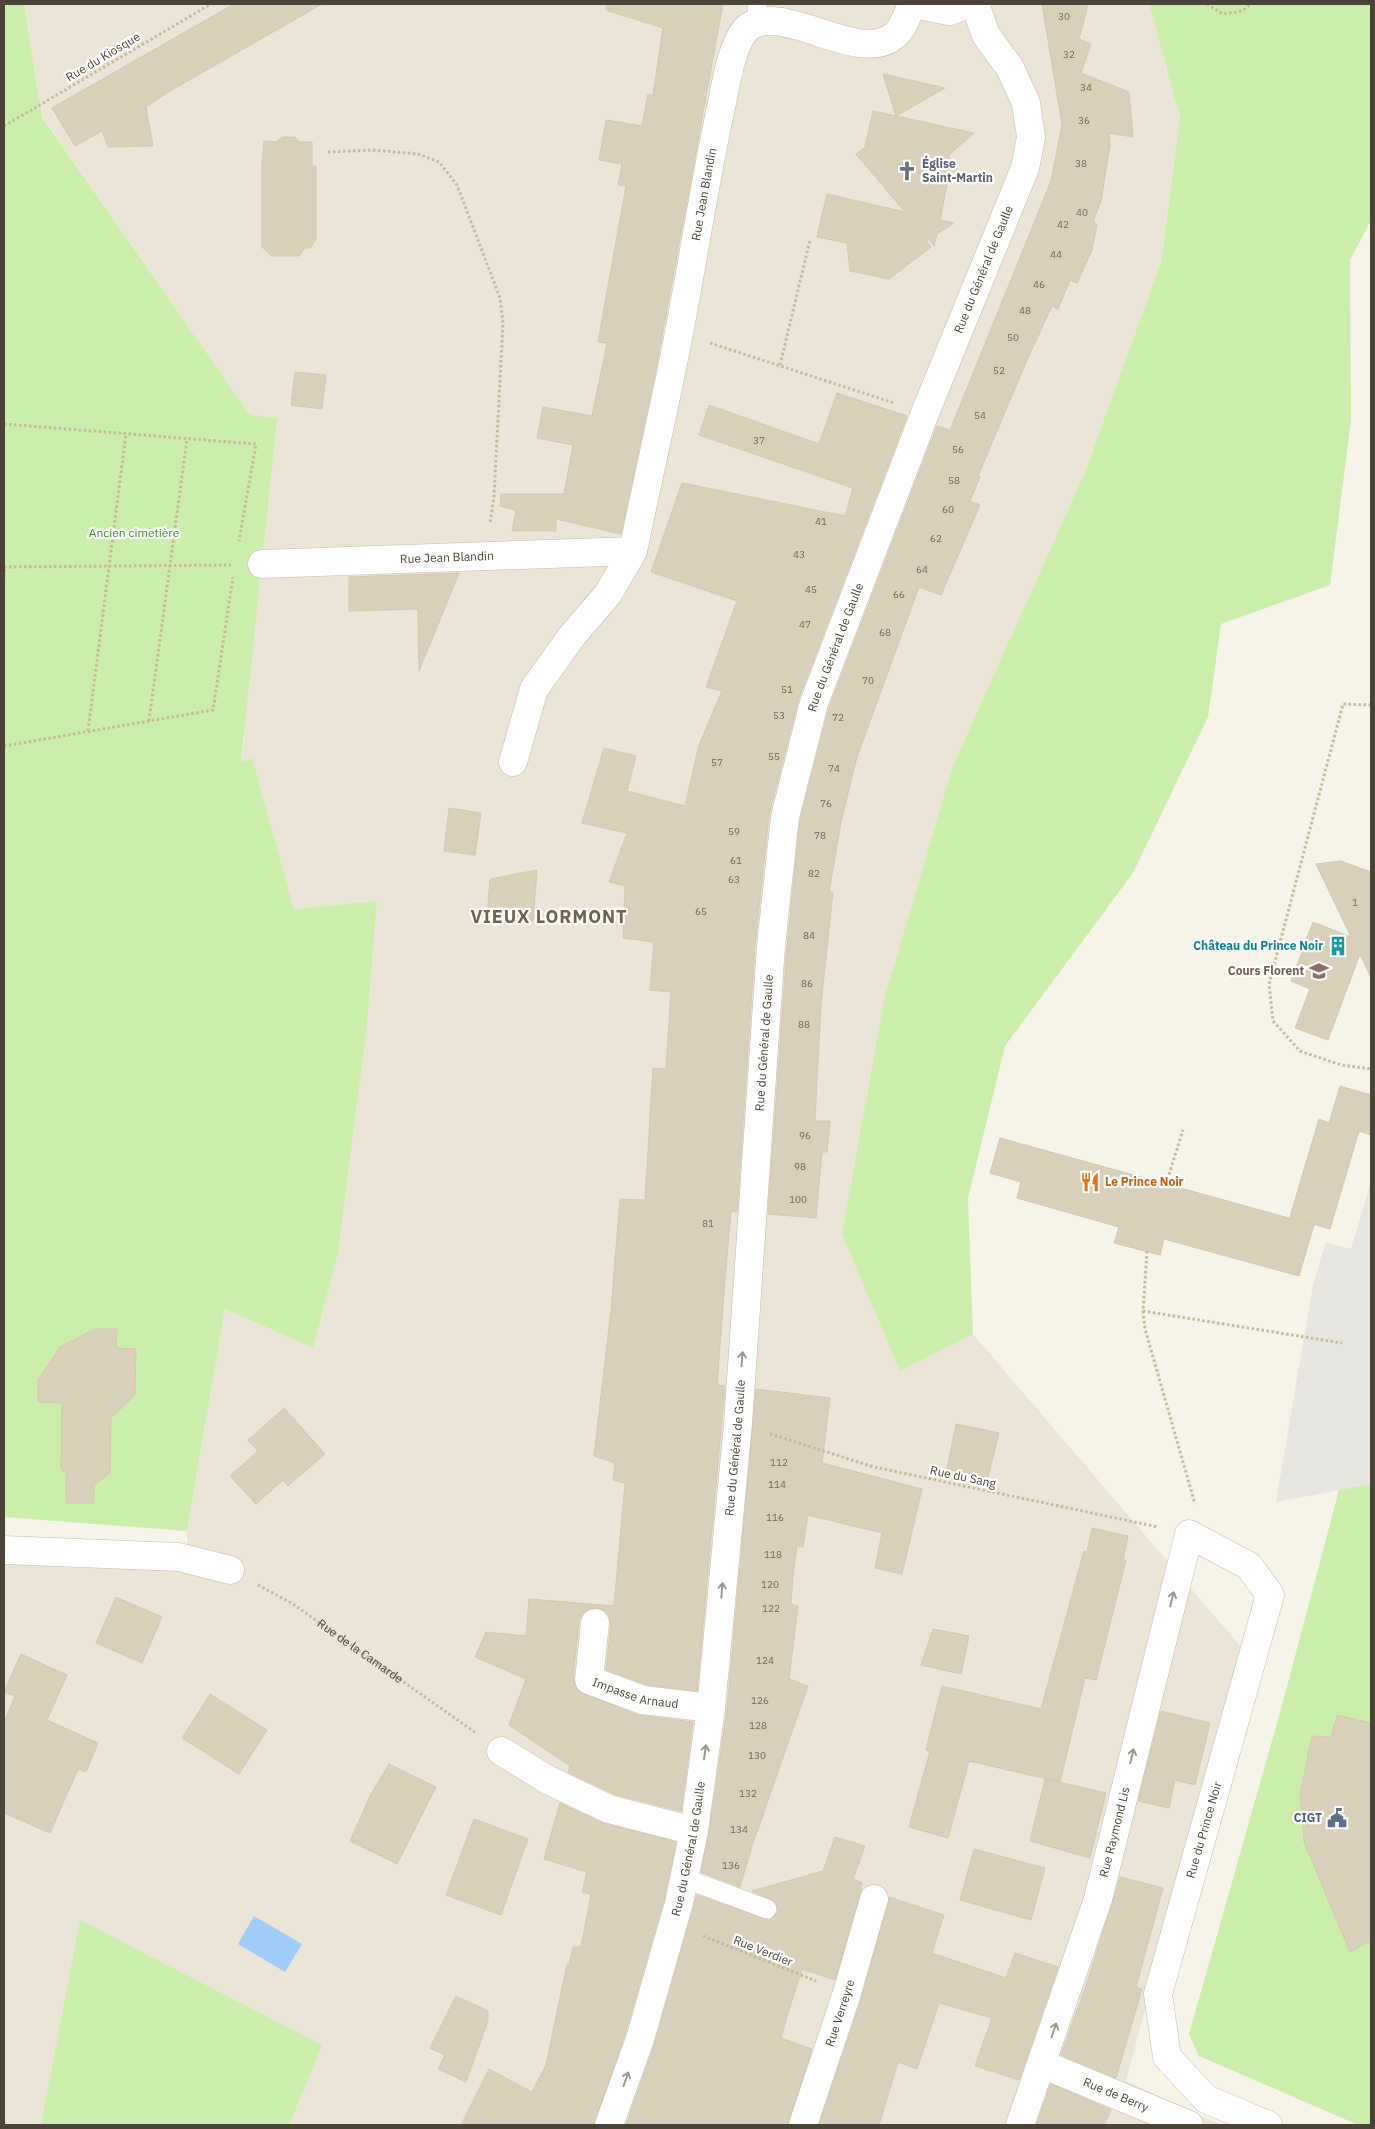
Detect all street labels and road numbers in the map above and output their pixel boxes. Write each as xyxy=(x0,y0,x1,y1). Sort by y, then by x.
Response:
street label: Rue du Kiosque xyxy=(63,28,143,85)
street label: Rue Jean Blandin xyxy=(688,147,719,242)
street label: Rue du Général de Gaulle xyxy=(950,203,1016,335)
street label: Rue Jean Blandin xyxy=(400,548,494,566)
street label: Rue du Général de Gaulle xyxy=(804,580,866,713)
street label: Rue du Général de Gaulle xyxy=(752,974,776,1112)
street label: Rue du Général de Gaulle xyxy=(721,1379,748,1517)
street label: Rue du Sang xyxy=(929,1462,998,1491)
street label: Rue de la Camarde xyxy=(315,1616,407,1687)
street label: Impasse Arnaud xyxy=(591,1674,679,1711)
street label: Rue du Prince Noir xyxy=(1183,1779,1225,1880)
street label: Rue du Général de Gaulle xyxy=(668,1780,708,1918)
street label: Rue Raymond Lis xyxy=(1096,1785,1133,1879)
street label: Rue Verdier xyxy=(731,1932,796,1969)
street label: Rue Verreyre xyxy=(822,1977,858,2048)
street label: Rue de Berry xyxy=(1081,2074,1151,2114)

